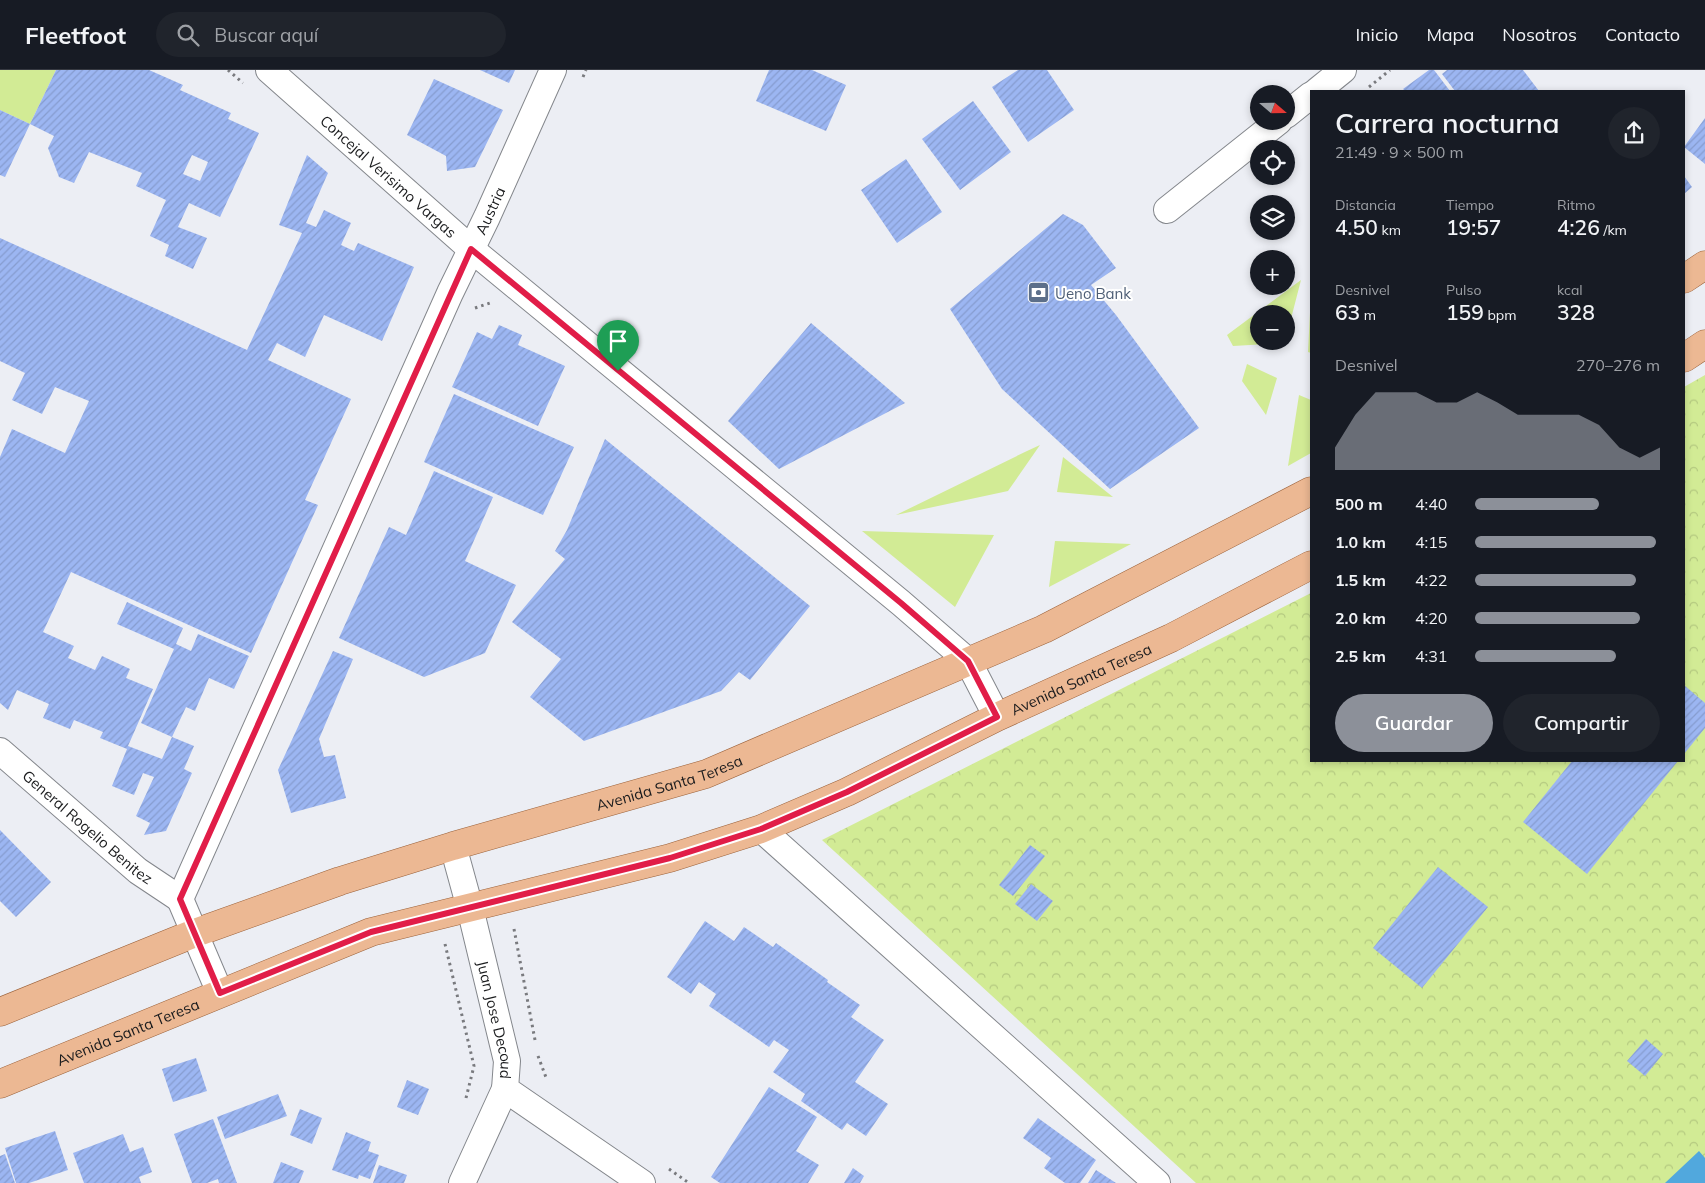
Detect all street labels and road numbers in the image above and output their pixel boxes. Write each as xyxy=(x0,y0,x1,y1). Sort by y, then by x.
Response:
street label: Concejal Verisimo Vargas xyxy=(317,111,461,241)
street label: Austria xyxy=(471,184,509,237)
street label: Avenida Santa Teresa xyxy=(1008,639,1154,719)
street label: Avenida Santa Teresa xyxy=(594,750,745,814)
street label: General Rogelio Benitez xyxy=(19,766,157,888)
street label: Juan Jose Decoud xyxy=(473,958,516,1080)
street label: Avenida Santa Teresa xyxy=(54,994,202,1069)

